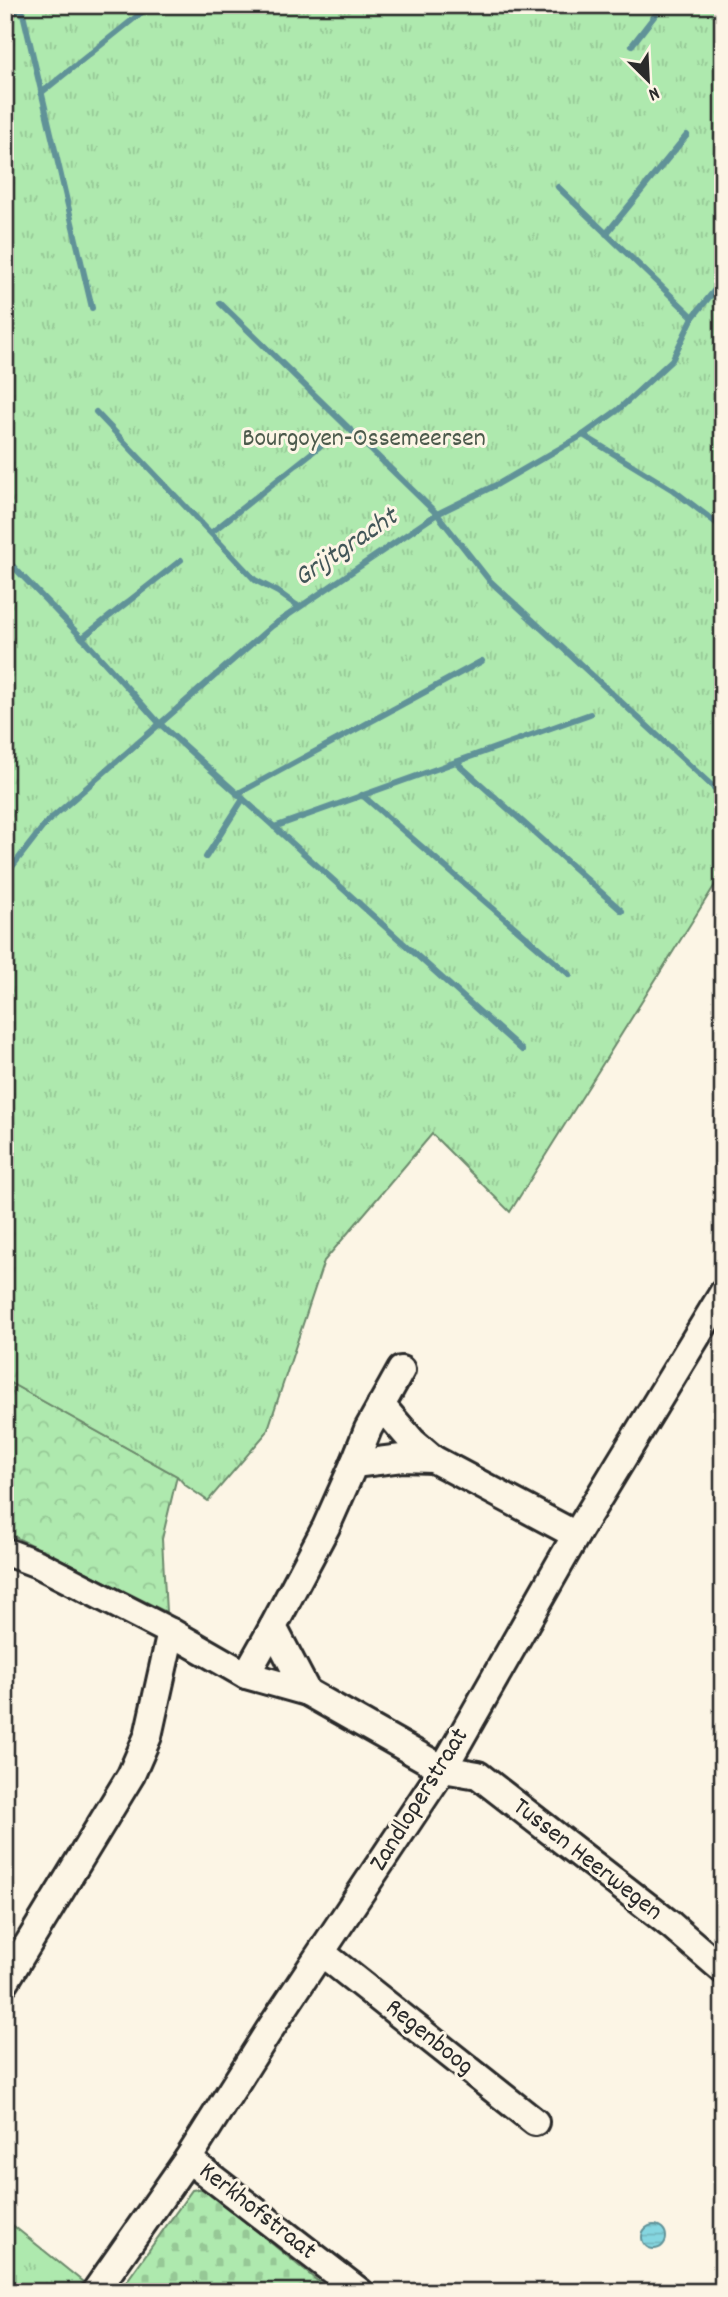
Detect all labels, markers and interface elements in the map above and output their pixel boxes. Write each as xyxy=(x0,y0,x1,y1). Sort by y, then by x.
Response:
north arrow xyxy=(612,46,682,116)
text: N xyxy=(644,78,663,107)
park label: Bourgoyen-Ossemeersen xyxy=(242,421,486,458)
water label: Grijtgracht xyxy=(287,498,409,598)
street label: Zandloperstraat xyxy=(361,1721,479,1879)
street label: Tussen Heerwegen xyxy=(504,1789,670,1931)
street label: Regenboog xyxy=(377,1991,481,2085)
street label: Kerkhofstraat xyxy=(190,2154,324,2270)

